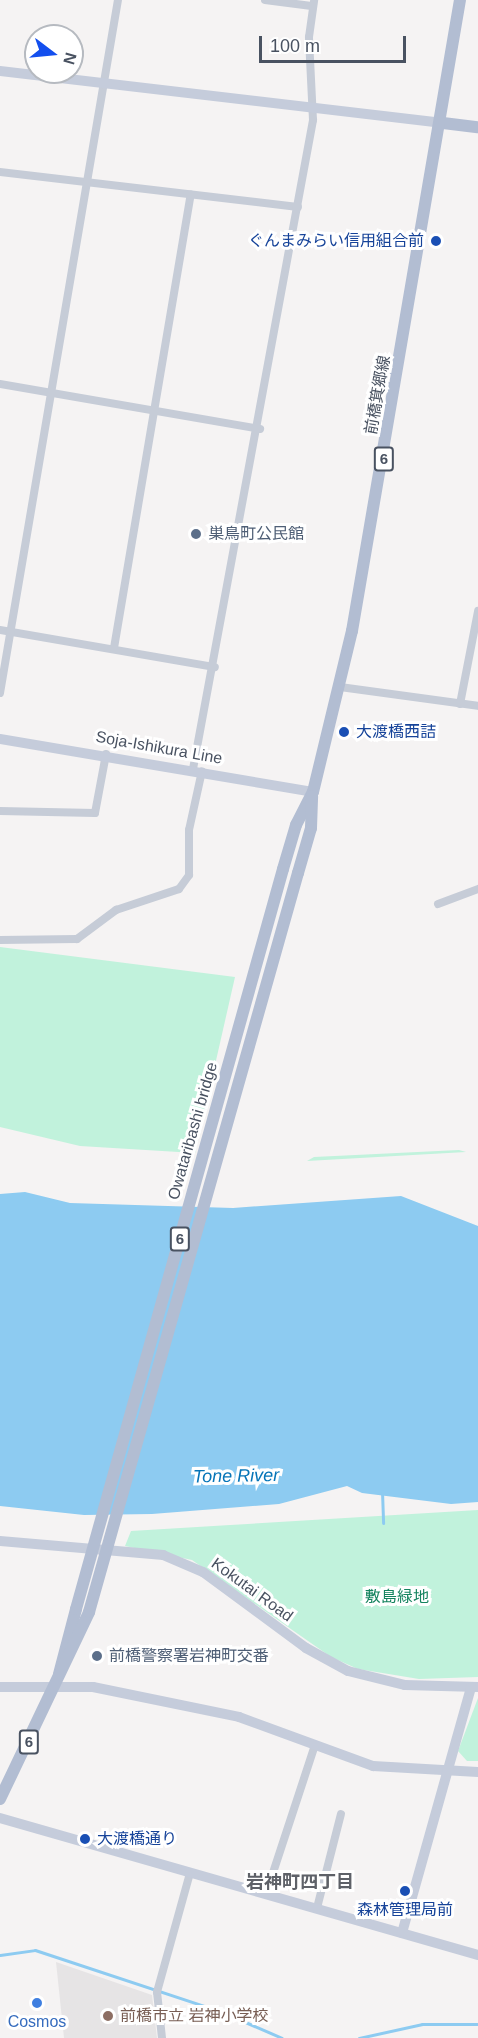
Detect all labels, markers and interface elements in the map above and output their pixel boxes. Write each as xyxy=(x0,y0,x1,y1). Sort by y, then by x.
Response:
north arrow xyxy=(24,24,84,84)
scale bar xyxy=(262,24,409,62)
text: 100 m xyxy=(270,36,320,56)
text: N xyxy=(60,51,80,66)
place label: ぐんまみらい信用組合前 xyxy=(248,231,424,251)
marker: ぐんまみらい信用組合前 xyxy=(429,234,443,248)
street label: 前橋箕郷線 xyxy=(362,354,394,436)
road number: 6 xyxy=(374,447,394,471)
place label: 巣鳥町公民館 xyxy=(208,524,304,544)
marker: 巣鳥町公民館 xyxy=(189,527,203,541)
place label: 大渡橋西詰 xyxy=(356,722,436,742)
marker: 大渡橋西詰 xyxy=(337,725,351,739)
street label: Soja-Ishikura Line xyxy=(94,727,224,769)
street label: Owataribashi bridge xyxy=(164,1060,222,1202)
road number: 6 xyxy=(170,1227,190,1251)
water label: Tone River xyxy=(193,1464,279,1488)
street label: Kokutai Road xyxy=(207,1554,297,1626)
park label: 敷島緑地 xyxy=(365,1587,429,1607)
place label: 前橋警察署岩神町交番 xyxy=(109,1646,269,1666)
marker: 前橋警察署岩神町交番 xyxy=(90,1649,104,1663)
road number: 6 xyxy=(18,1730,40,1754)
place label: 大渡橋通り xyxy=(97,1829,177,1849)
marker: 大渡橋通り xyxy=(78,1832,92,1846)
district label: 岩神町四丁目 xyxy=(246,1871,354,1893)
marker: 森林管理局前 xyxy=(398,1884,412,1898)
place label: 森林管理局前 xyxy=(357,1900,453,1920)
marker: Cosmos xyxy=(30,1996,44,2010)
place label: 前橋市立 岩神小学校 xyxy=(120,2006,268,2026)
marker: 前橋市立 岩神小学校 xyxy=(101,2009,115,2023)
place label: Cosmos xyxy=(8,2012,66,2032)

